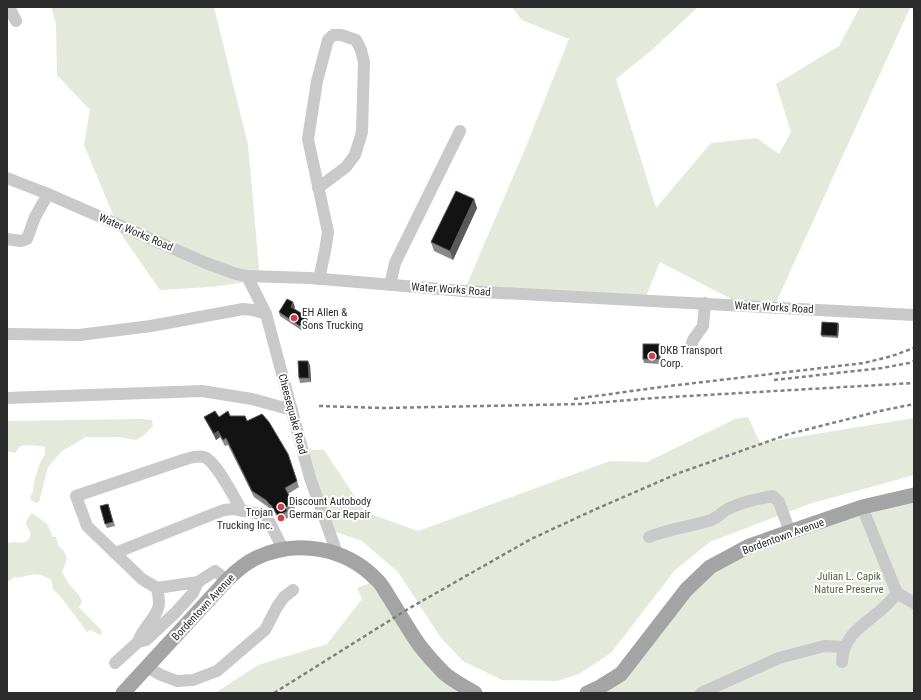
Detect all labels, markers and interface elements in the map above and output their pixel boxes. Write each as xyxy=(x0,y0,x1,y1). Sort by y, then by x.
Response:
street label: Water Works Road xyxy=(97,211,175,254)
street label: Water Works Road xyxy=(411,280,491,299)
street label: Water Works Road xyxy=(734,299,814,316)
place label: EH Allen & Sons Trucking xyxy=(302,306,363,332)
marker: EH Allen & Sons Trucking xyxy=(289,313,299,323)
place label: DKB Transport Corp. xyxy=(660,344,723,370)
marker: DKB Transport Corp. xyxy=(647,351,657,361)
street label: Cheesequake Road xyxy=(276,372,310,456)
place label: Discount Autobody German Car Repair xyxy=(289,495,372,521)
marker: Discount Autobody German Car Repair xyxy=(276,502,286,512)
place label: Trojan Trucking Inc. xyxy=(217,506,273,532)
marker: Trojan Trucking Inc. xyxy=(276,513,286,523)
street label: Bordentown Avenue xyxy=(741,516,826,557)
park label: Julian L. Capik Nature Preserve xyxy=(814,570,884,596)
street label: Bordentown Avenue xyxy=(169,571,237,643)

